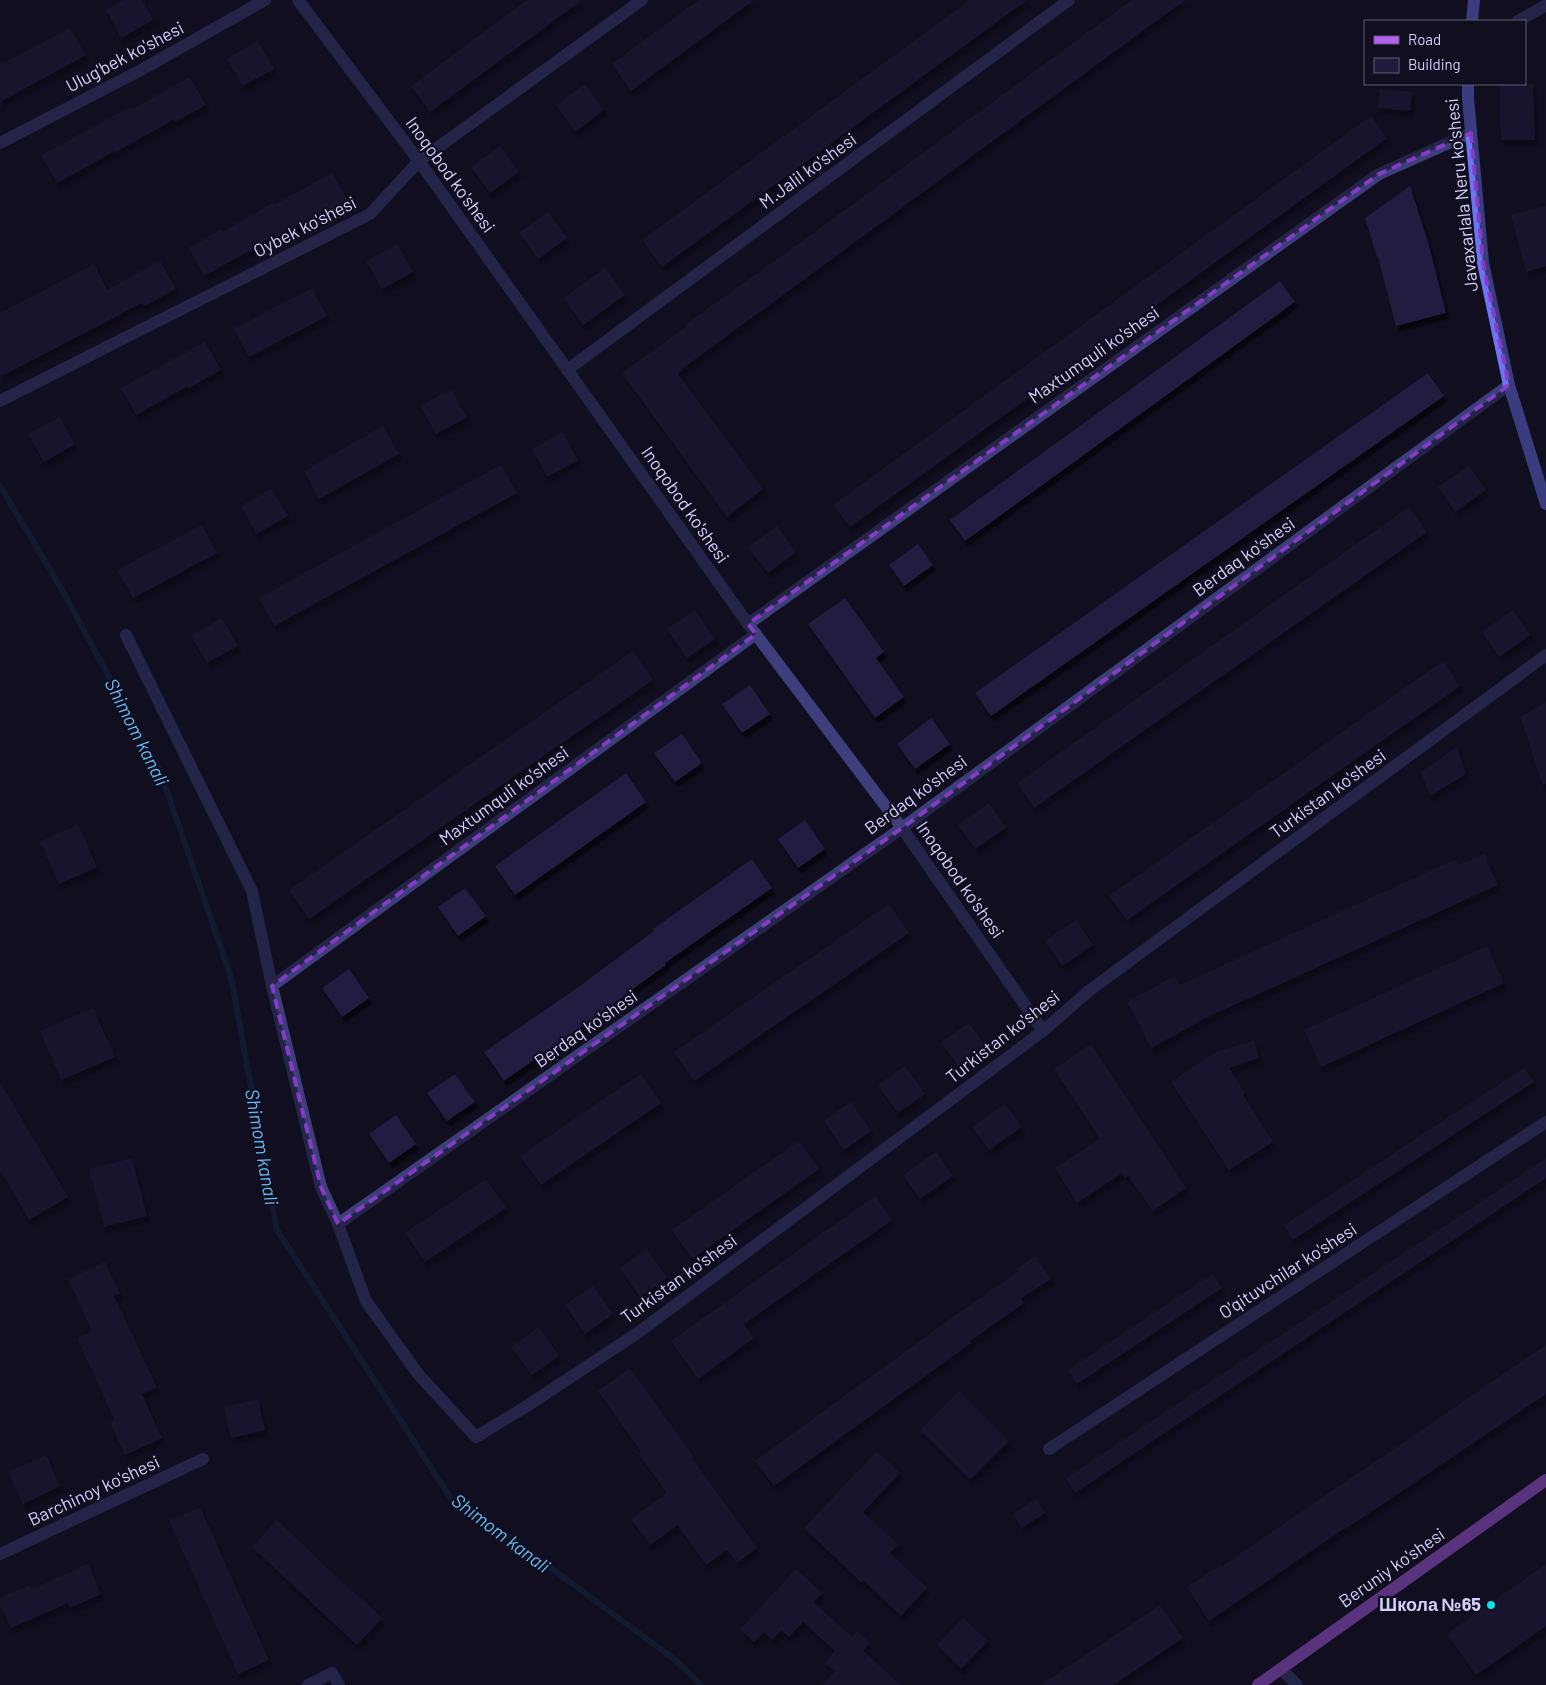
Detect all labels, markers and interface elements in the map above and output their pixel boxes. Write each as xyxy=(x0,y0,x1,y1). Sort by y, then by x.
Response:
street label: Ulug'bek ko'shesi xyxy=(62,16,187,96)
legend xyxy=(1364,20,1526,85)
text: Road xyxy=(1408,30,1441,48)
text: Building xyxy=(1408,55,1461,73)
street label: Javaxarlala Neru ko'shesi xyxy=(1440,97,1482,293)
street label: Inoqobod ko'shesi xyxy=(401,112,500,237)
street label: M.Jalil ko'shesi xyxy=(754,127,860,213)
street label: Oybek ko'shesi xyxy=(249,191,360,261)
street label: Maxtumquli ko'shesi xyxy=(1024,301,1163,408)
street label: Inoqobod ko'shesi xyxy=(637,442,734,567)
street label: Berdaq ko'shesi xyxy=(1188,512,1299,601)
water label: Shimom kanali xyxy=(101,674,174,790)
street label: Maxtumquli ko'shesi xyxy=(434,741,572,850)
street label: Turkistan ko'shesi xyxy=(1265,744,1390,843)
street label: Berdaq ko'shesi xyxy=(860,750,971,839)
street label: Inoqobod ko'shesi xyxy=(912,817,1009,942)
street label: Berdaq ko'shesi xyxy=(530,984,641,1072)
street label: Turkistan ko'shesi xyxy=(941,985,1064,1087)
water label: Shimom kanali xyxy=(241,1087,284,1207)
street label: O'qituvchilar ko'shesi xyxy=(1214,1217,1361,1323)
street label: Turkistan ko'shesi xyxy=(616,1229,741,1328)
street label: Barchinoy ko'shesi xyxy=(24,1450,163,1530)
water label: Shimom kanali xyxy=(447,1488,555,1577)
street label: Beruniy ko'shesi xyxy=(1334,1523,1449,1612)
place label: Школа №65 xyxy=(1379,1593,1481,1615)
marker: Школа №65 xyxy=(1485,1599,1497,1611)

